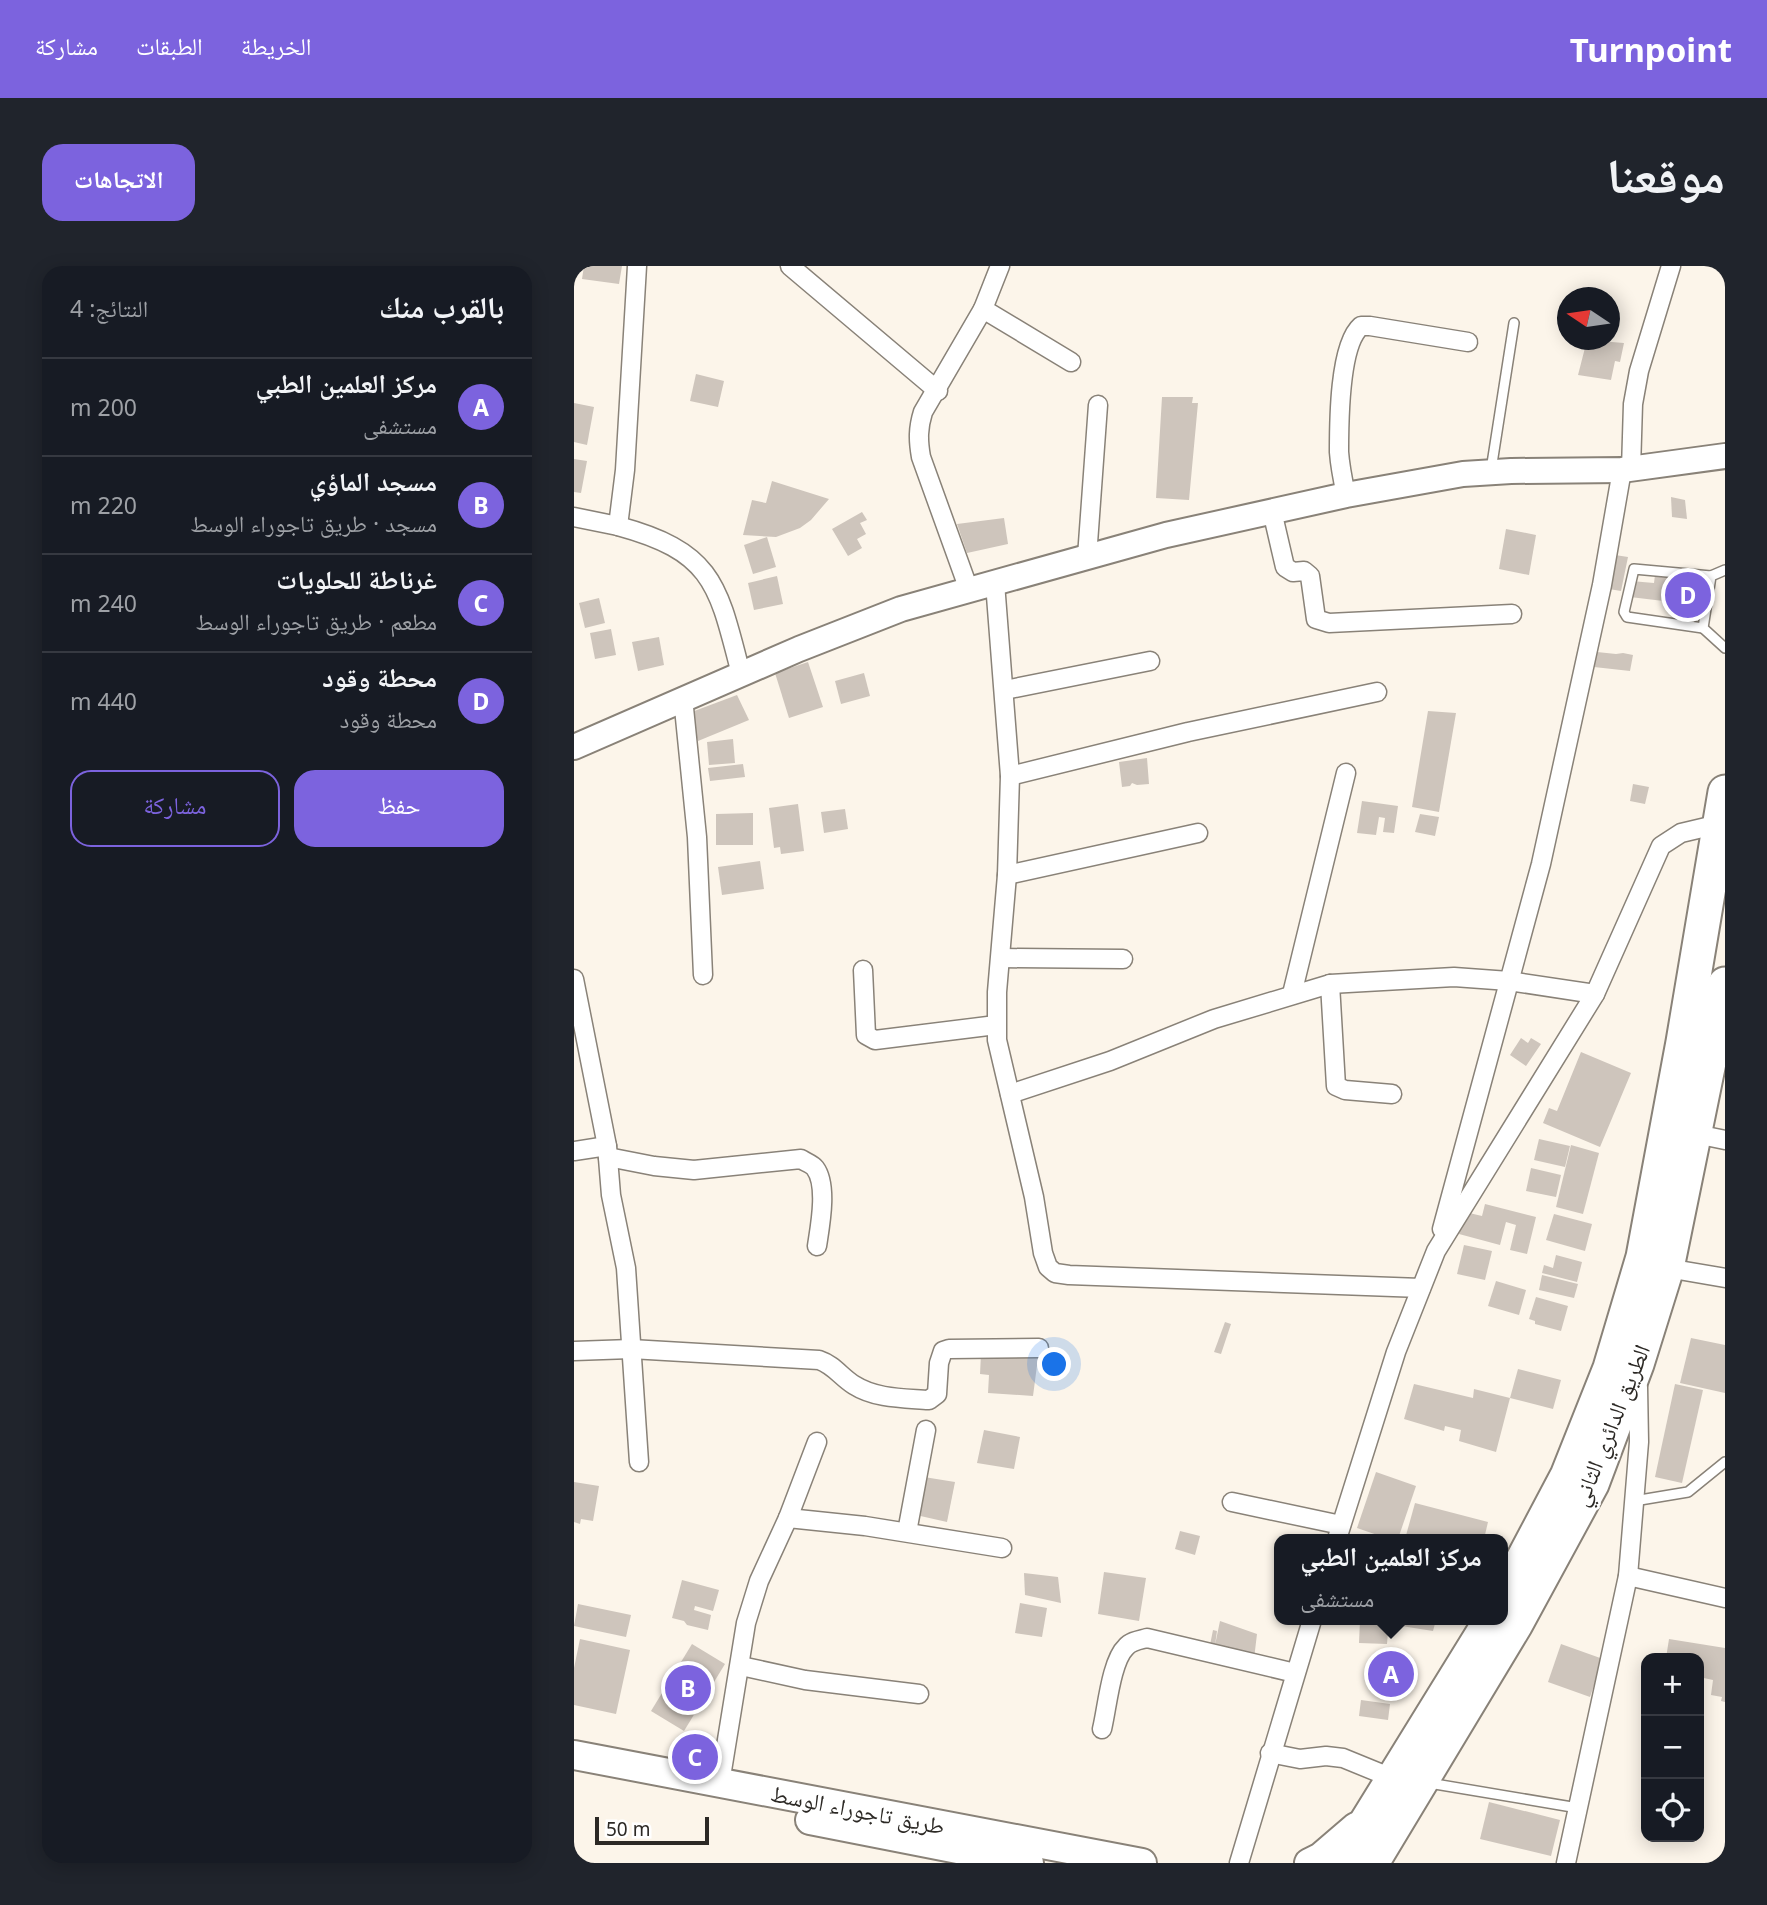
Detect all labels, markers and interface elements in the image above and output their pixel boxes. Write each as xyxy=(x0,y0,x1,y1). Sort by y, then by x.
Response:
text: Turnpoint xyxy=(1570,27,1732,72)
text: مشاركة xyxy=(35,29,98,62)
text: الطبقات xyxy=(136,29,203,62)
text: الخريطة xyxy=(241,29,311,62)
text: موقعنا xyxy=(1607,141,1725,207)
button: الاتجاهات xyxy=(42,144,195,221)
text: بالقرب منك xyxy=(379,286,504,327)
north arrow xyxy=(1557,287,1620,350)
text: النتائج: 4 xyxy=(70,292,148,324)
text: مركز العلمين الطبي xyxy=(255,365,437,401)
text: 200 m xyxy=(70,391,137,423)
text: A xyxy=(473,391,489,423)
text: مستشفى xyxy=(363,409,437,441)
text: مسجد الماؤي xyxy=(309,463,437,499)
text: 220 m xyxy=(70,489,137,521)
text: B xyxy=(473,489,489,521)
text: مسجد · طريق تاجوراء الوسط xyxy=(190,507,437,539)
text: غرناطة للحلويات xyxy=(276,561,437,597)
pin: D xyxy=(1665,569,1711,621)
text: 240 m xyxy=(70,587,137,619)
text: C xyxy=(474,587,488,619)
text: مطعم · طريق تاجوراء الوسط xyxy=(196,605,437,637)
text: محطة وقود xyxy=(322,659,437,695)
text: 440 m xyxy=(70,685,137,717)
text: D xyxy=(473,685,489,717)
text: محطة وقود xyxy=(340,703,437,735)
button: مشاركة xyxy=(70,770,280,847)
button: حفظ xyxy=(294,770,504,847)
street label: الطريق الدائري الثاني xyxy=(1563,1339,1661,1512)
your location xyxy=(1037,1347,1071,1381)
popup xyxy=(1274,1534,1508,1625)
text: مركز العلمين الطبي xyxy=(1300,1538,1482,1574)
text: مستشفى xyxy=(1300,1582,1374,1614)
pin: A xyxy=(1368,1648,1414,1700)
map controls xyxy=(1641,1653,1704,1842)
button: + xyxy=(1641,1653,1704,1716)
pin: B xyxy=(665,1662,711,1714)
button: − xyxy=(1641,1716,1704,1779)
pin: C xyxy=(672,1731,718,1783)
street label: طريق تاجوراء الوسط xyxy=(768,1776,948,1842)
button: locate xyxy=(1641,1779,1704,1842)
scale bar xyxy=(595,1814,709,1846)
text: 50 m xyxy=(606,1816,650,1842)

